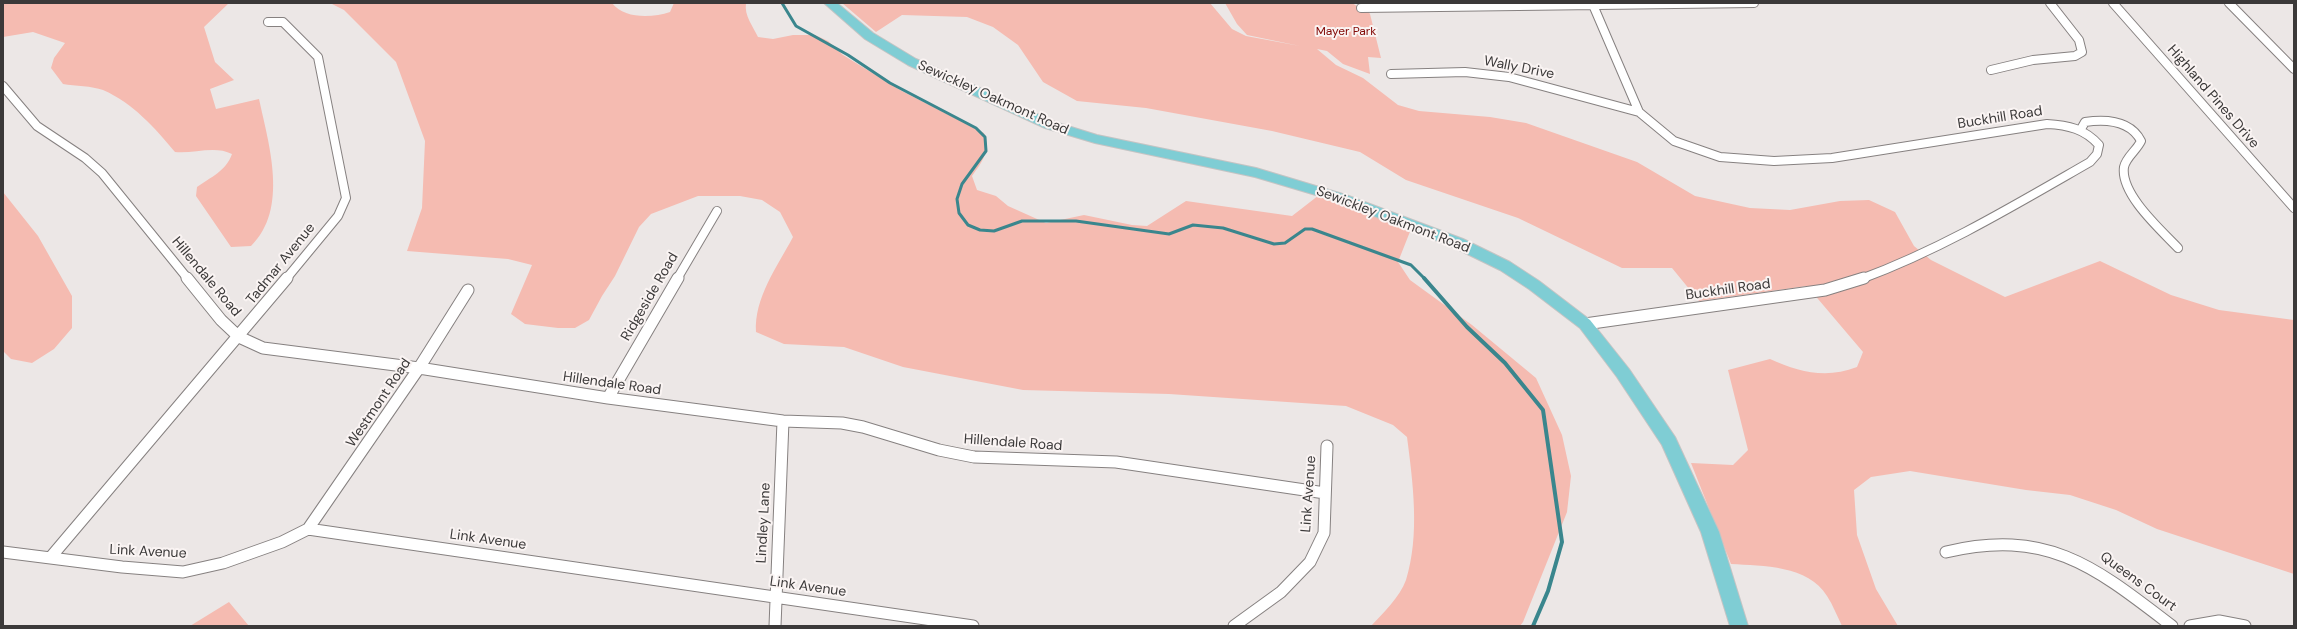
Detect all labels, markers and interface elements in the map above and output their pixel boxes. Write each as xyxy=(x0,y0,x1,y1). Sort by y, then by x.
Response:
park label: Mayer Park xyxy=(1316,25,1376,39)
street label: Highland Pines Drive xyxy=(2164,42,2262,152)
street label: Wally Drive xyxy=(1482,53,1556,83)
street label: Sewickley Oakmont Road xyxy=(915,57,1071,139)
street label: Buckhill Road xyxy=(1956,103,2044,133)
street label: Sewickley Oakmont Road xyxy=(1314,183,1472,257)
street label: Tadmar Avenue xyxy=(243,220,319,308)
street label: Hillendale Road xyxy=(168,234,244,320)
street label: Ridgeside Road xyxy=(618,250,682,344)
street label: Buckhill Road xyxy=(1684,276,1772,304)
street label: Westmont Road xyxy=(343,355,415,451)
street label: Hillendale Road xyxy=(562,369,662,399)
street label: Hillendale Road xyxy=(963,431,1063,455)
street label: Link Avenue xyxy=(1298,455,1320,533)
street label: Lindley Lane xyxy=(753,482,775,564)
street label: Link Avenue xyxy=(449,526,527,554)
street label: Link Avenue xyxy=(109,542,187,562)
street label: Queens Court xyxy=(2096,549,2180,615)
street label: Link Avenue xyxy=(769,573,847,601)

